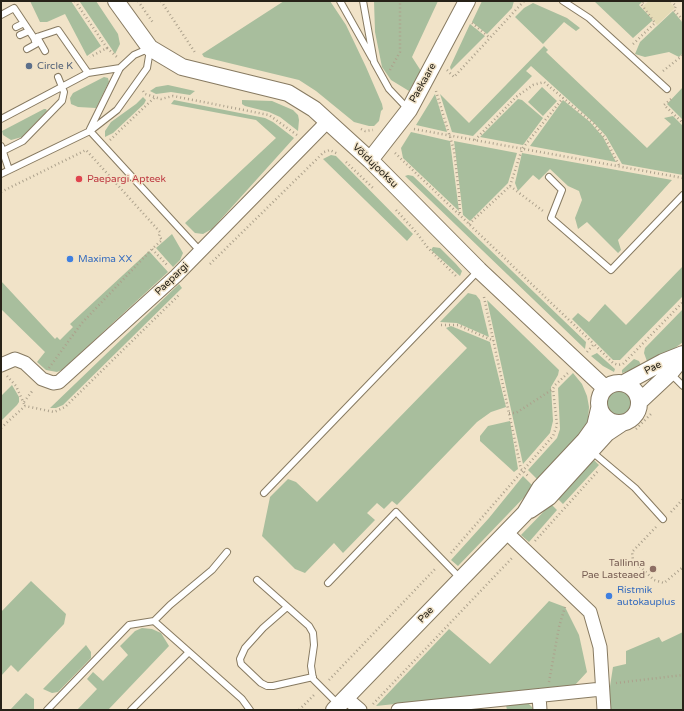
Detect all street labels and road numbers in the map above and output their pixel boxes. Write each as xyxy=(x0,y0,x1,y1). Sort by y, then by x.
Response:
street label: Paekaare xyxy=(407,61,439,105)
street label: Võidujooksu xyxy=(350,141,400,191)
street label: Paepargi xyxy=(153,260,191,298)
street label: Pae xyxy=(642,359,664,377)
street label: Pae xyxy=(416,604,436,626)

